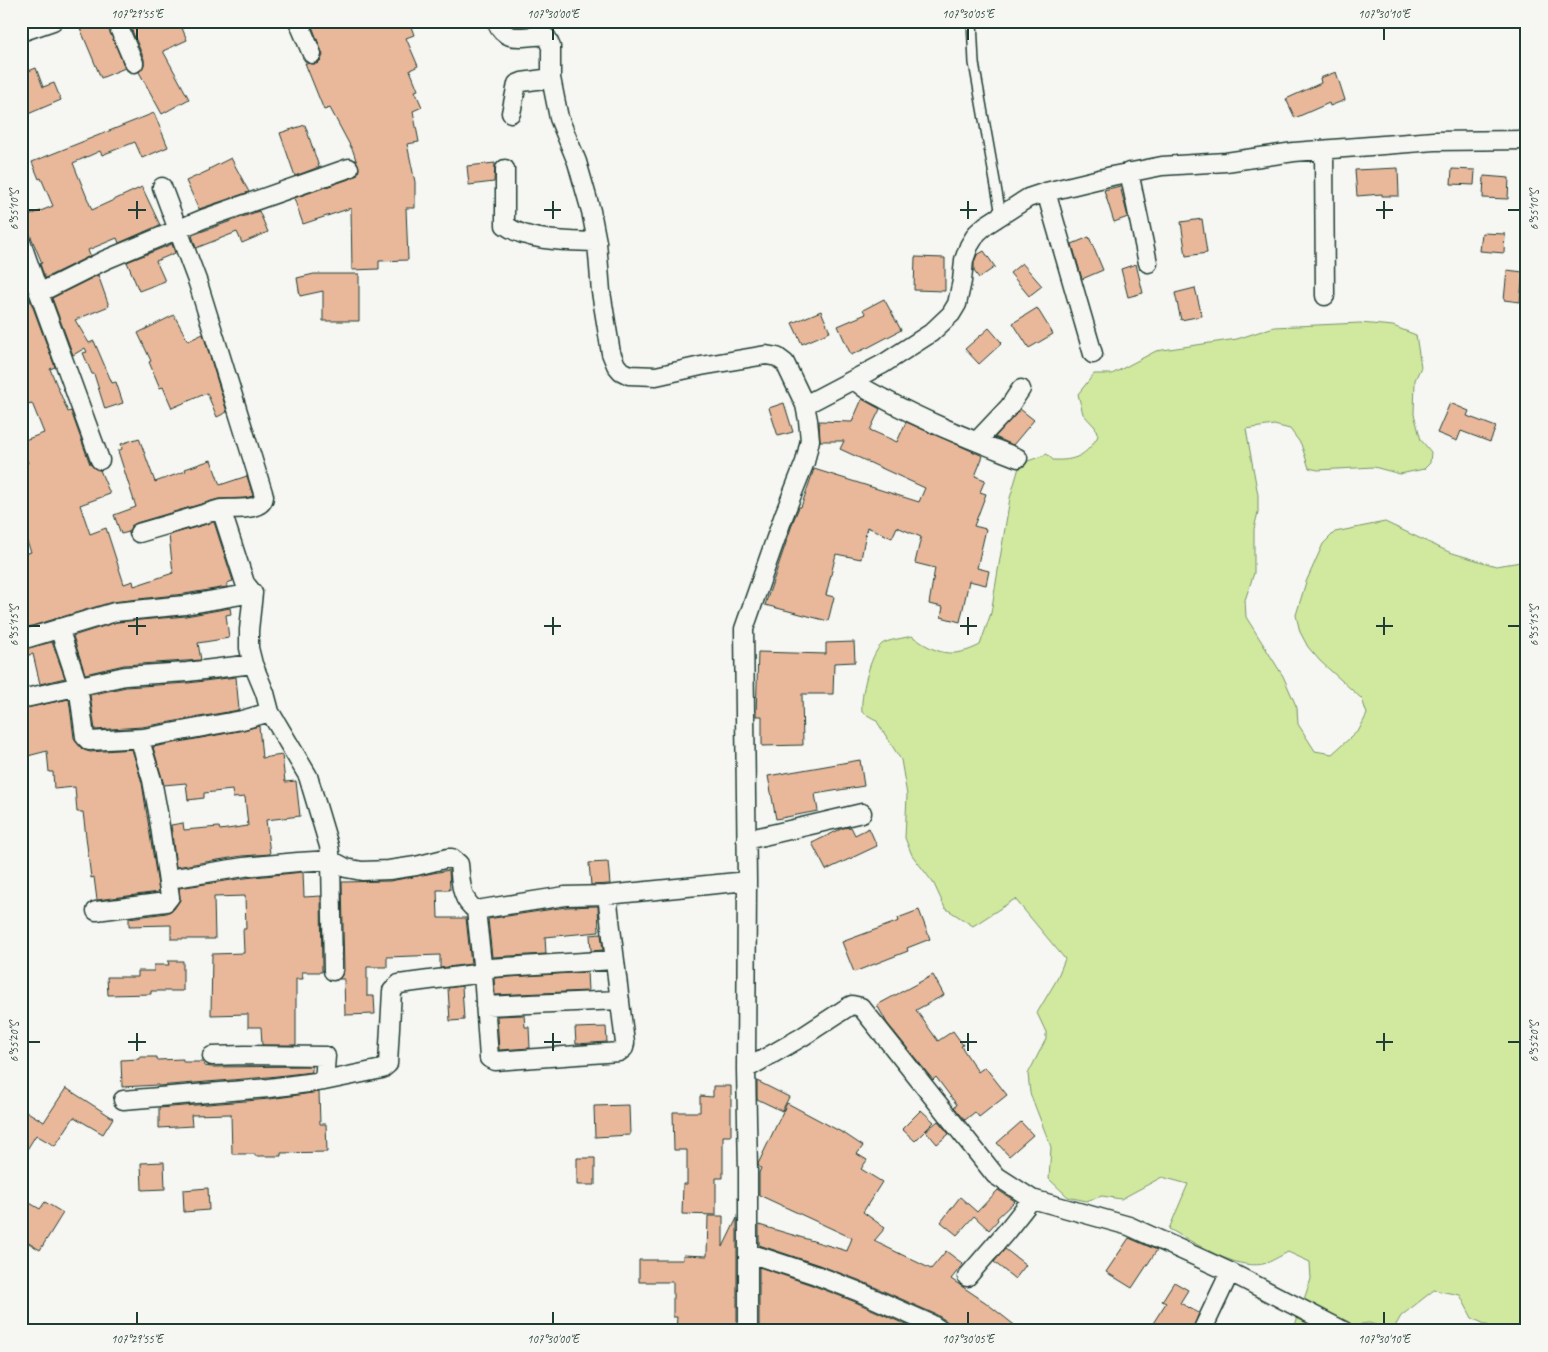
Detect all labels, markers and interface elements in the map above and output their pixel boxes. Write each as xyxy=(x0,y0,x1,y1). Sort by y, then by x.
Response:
text: 107°29'55"E xyxy=(111,6,165,22)
text: 107°30'00"E xyxy=(527,6,581,22)
text: 107°30'05"E xyxy=(942,6,996,22)
text: 107°30'10"E xyxy=(1358,6,1412,22)
text: 6°55'10"S xyxy=(6,188,22,230)
text: 6°55'10"S xyxy=(1526,188,1542,230)
text: 6°55'15"S xyxy=(6,604,22,646)
text: 6°55'15"S xyxy=(1526,604,1542,646)
text: 6°55'20"S xyxy=(6,1020,22,1062)
text: 6°55'20"S xyxy=(1526,1020,1542,1062)
text: 107°29'55"E xyxy=(111,1331,165,1347)
text: 107°30'00"E xyxy=(527,1331,581,1347)
text: 107°30'05"E xyxy=(942,1331,996,1347)
text: 107°30'10"E xyxy=(1358,1331,1412,1347)

